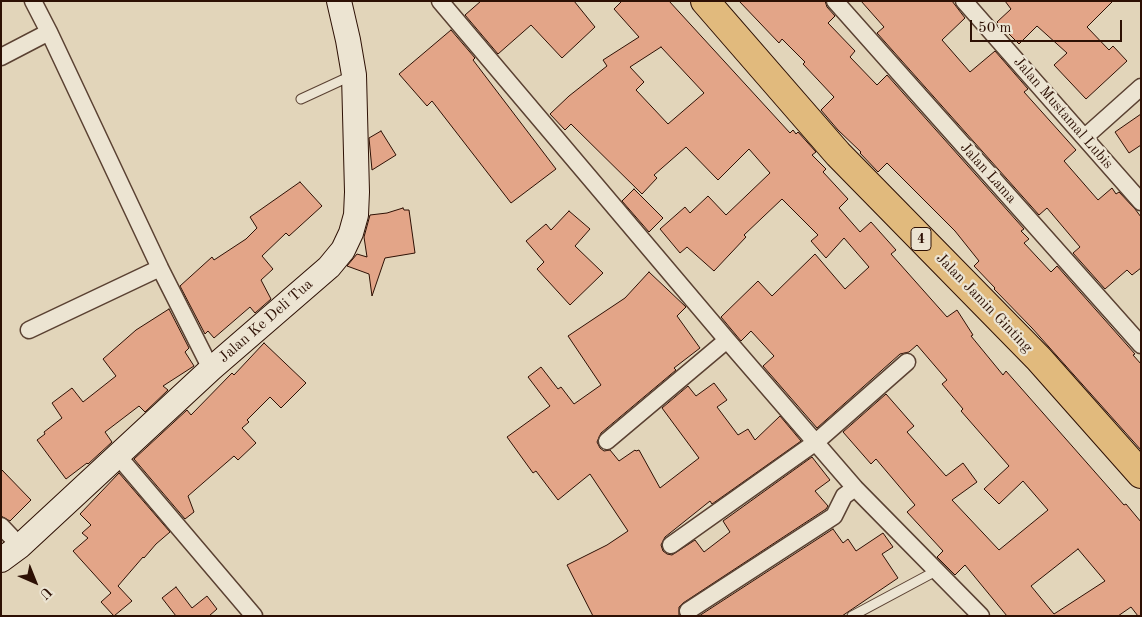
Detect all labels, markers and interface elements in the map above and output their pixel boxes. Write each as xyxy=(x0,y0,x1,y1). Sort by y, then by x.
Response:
scale bar xyxy=(972,10,1124,42)
text: 50 m xyxy=(978,21,1012,36)
street label: Jalan Mustamal Lubis xyxy=(1009,53,1117,173)
street label: Jalan Lama xyxy=(956,139,1020,207)
road number: 4 xyxy=(911,228,931,250)
street label: Jalan Jamin Ginting xyxy=(932,249,1036,357)
street label: Jalan Ke Deli Tua xyxy=(215,275,317,367)
north arrow xyxy=(10,557,60,607)
text: U xyxy=(37,584,54,602)

